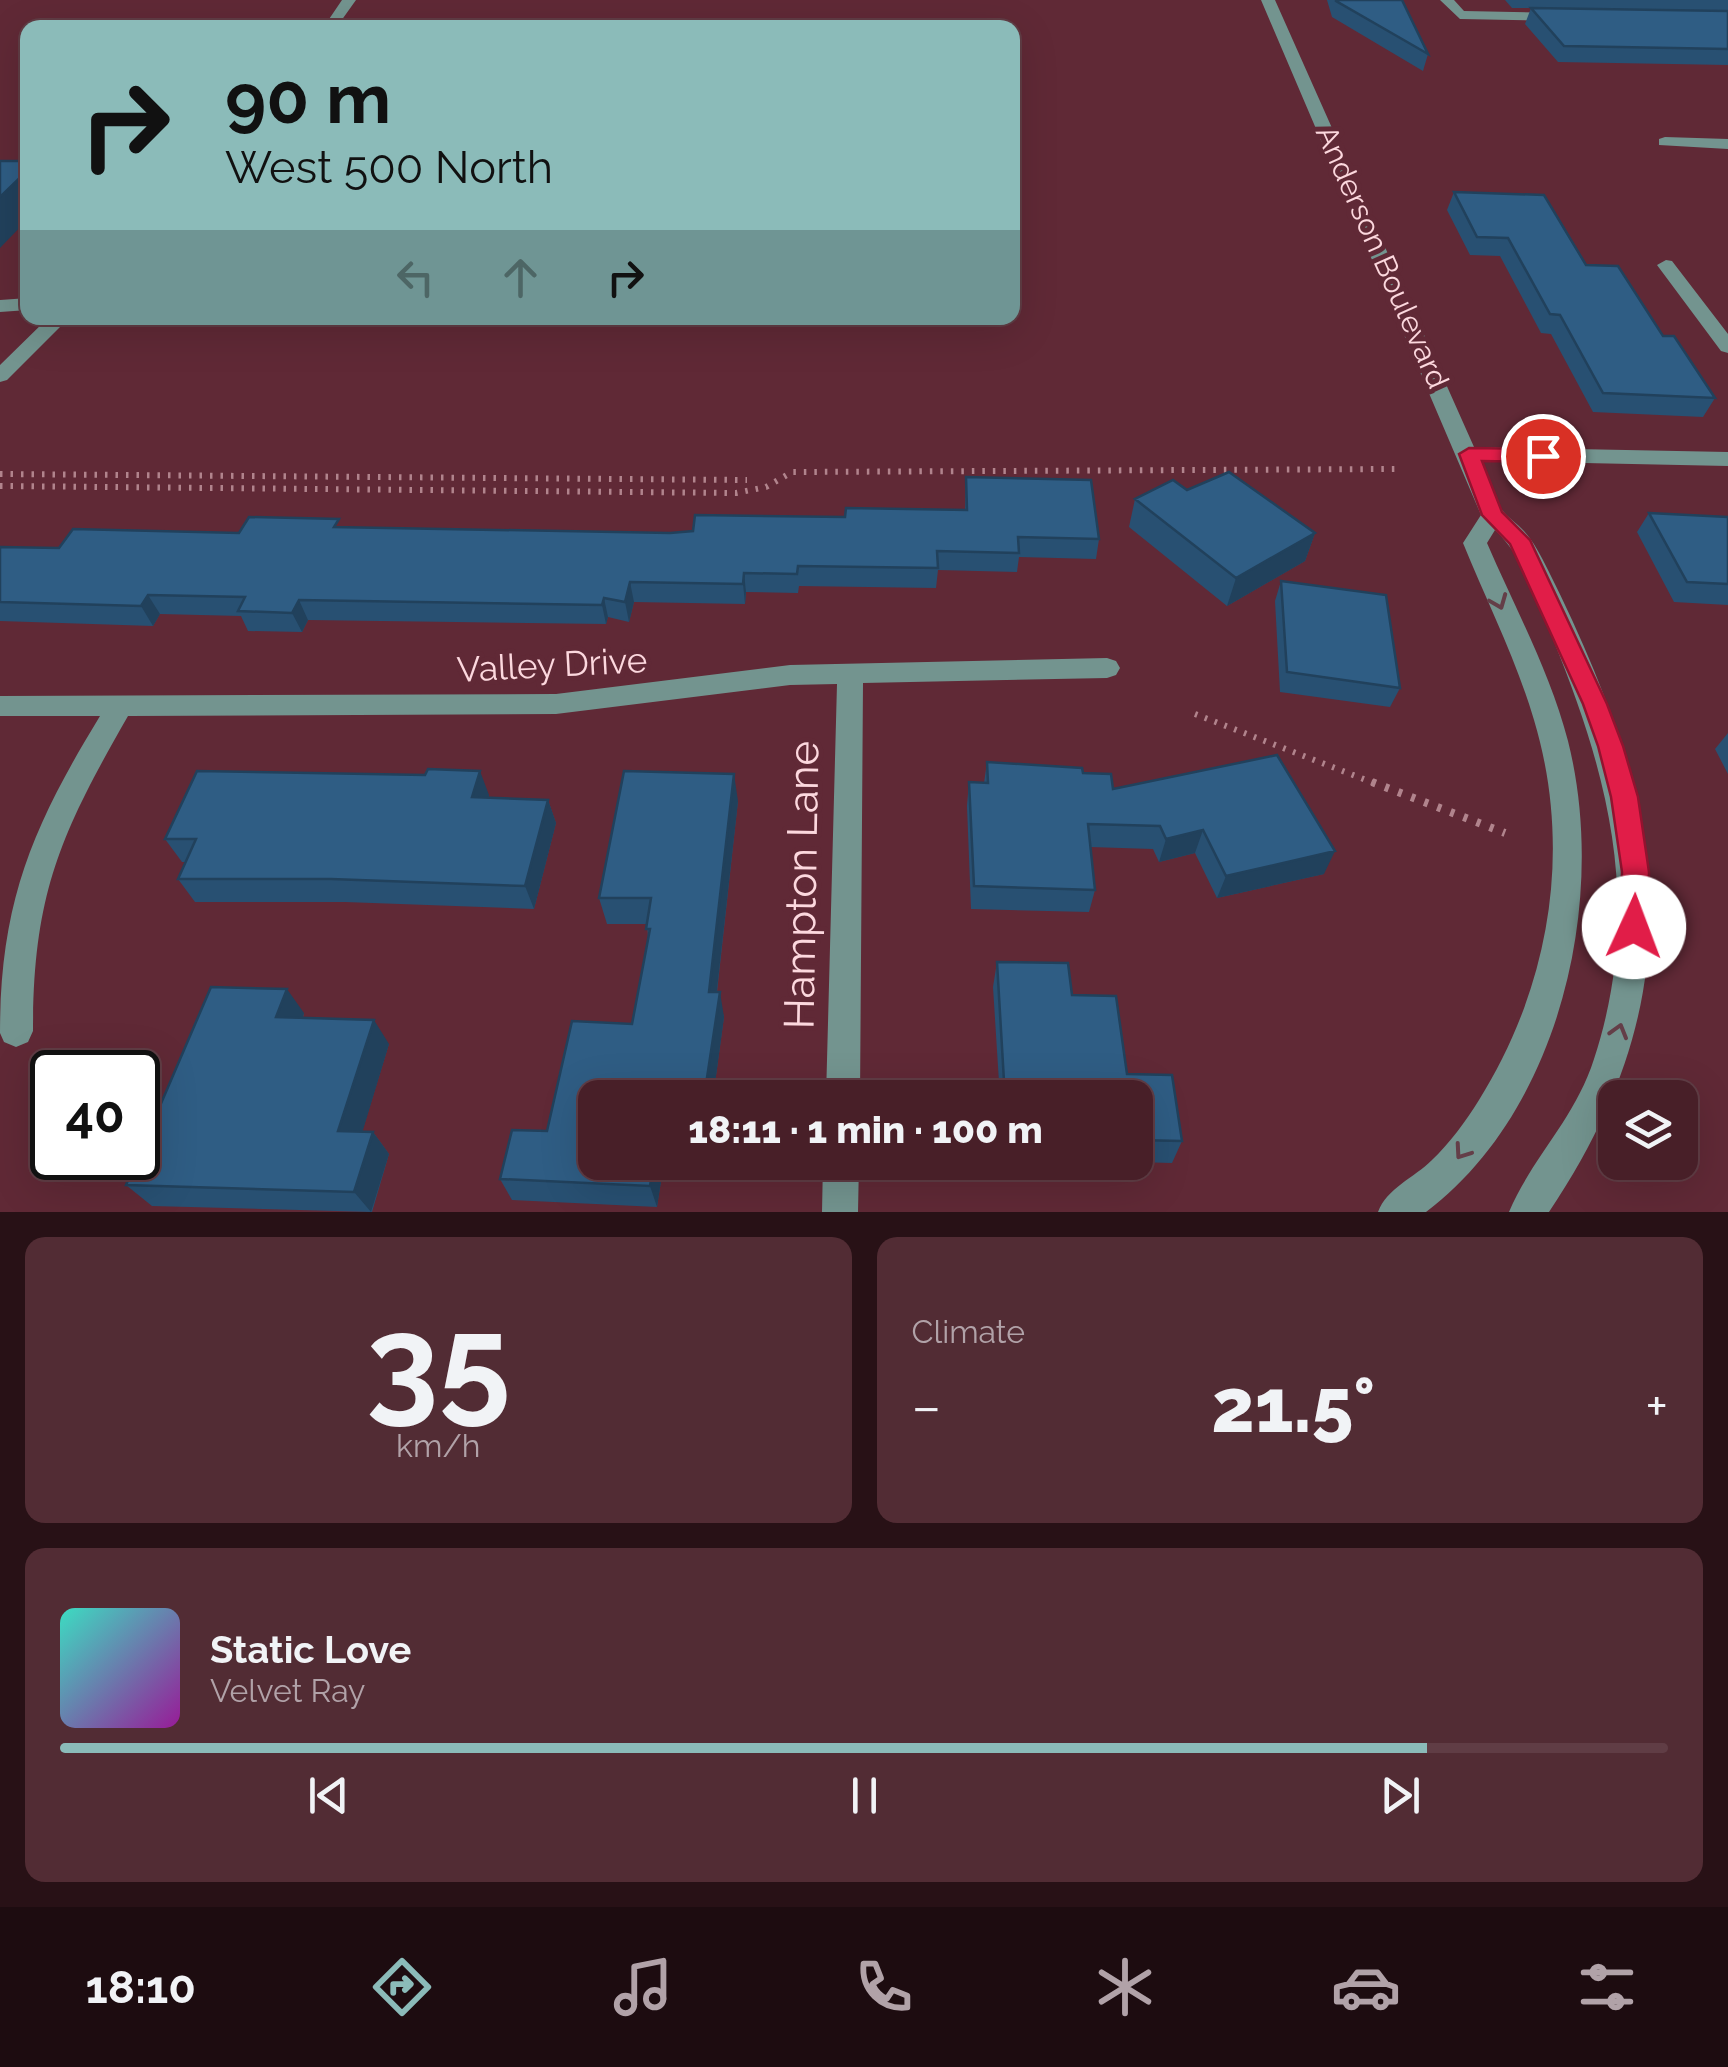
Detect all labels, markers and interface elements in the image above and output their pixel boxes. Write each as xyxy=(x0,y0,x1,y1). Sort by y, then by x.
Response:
text: 90 m xyxy=(225,57,391,139)
icon: right xyxy=(60,60,190,190)
street label: Anderson Boulevard xyxy=(1309,120,1456,394)
text: West 500 North xyxy=(225,141,553,194)
icon: left xyxy=(388,250,443,305)
icon: ahead xyxy=(493,250,548,305)
icon: right xyxy=(598,250,653,305)
pin xyxy=(1501,414,1586,499)
icon: arrive xyxy=(1516,429,1571,484)
one-way arrow xyxy=(1488,592,1508,610)
street label: Valley Drive xyxy=(456,639,648,690)
street label: Hampton Lane xyxy=(774,740,829,1030)
position arrow xyxy=(1582,875,1686,979)
one-way arrow xyxy=(1607,1022,1628,1040)
speed limit sign: 40 xyxy=(30,1050,160,1180)
map controls xyxy=(1598,1080,1698,1180)
button: layers xyxy=(1598,1080,1698,1180)
text: 18:11 · 1 min · 100 m xyxy=(688,1107,1043,1152)
one-way arrow xyxy=(1456,1140,1474,1159)
text: 35 xyxy=(366,1286,511,1438)
text: Climate xyxy=(912,1313,1025,1350)
text: 21.5° xyxy=(1211,1361,1375,1450)
text: − xyxy=(912,1374,941,1439)
text: + xyxy=(1645,1374,1668,1439)
text: km/h xyxy=(396,1427,480,1464)
text: Static Love xyxy=(210,1627,411,1672)
text: Velvet Ray xyxy=(210,1672,365,1709)
icon: previous xyxy=(301,1768,356,1823)
icon: pause xyxy=(837,1768,892,1823)
icon: next xyxy=(1373,1768,1428,1823)
icon: directions xyxy=(367,1952,437,2022)
icon: music xyxy=(608,1952,678,2022)
icon: phone xyxy=(849,1952,919,2022)
icon: climate xyxy=(1090,1952,1160,2022)
icon: car xyxy=(1331,1952,1401,2022)
icon: filters xyxy=(1572,1952,1642,2022)
text: 18:10 xyxy=(86,1961,196,2014)

